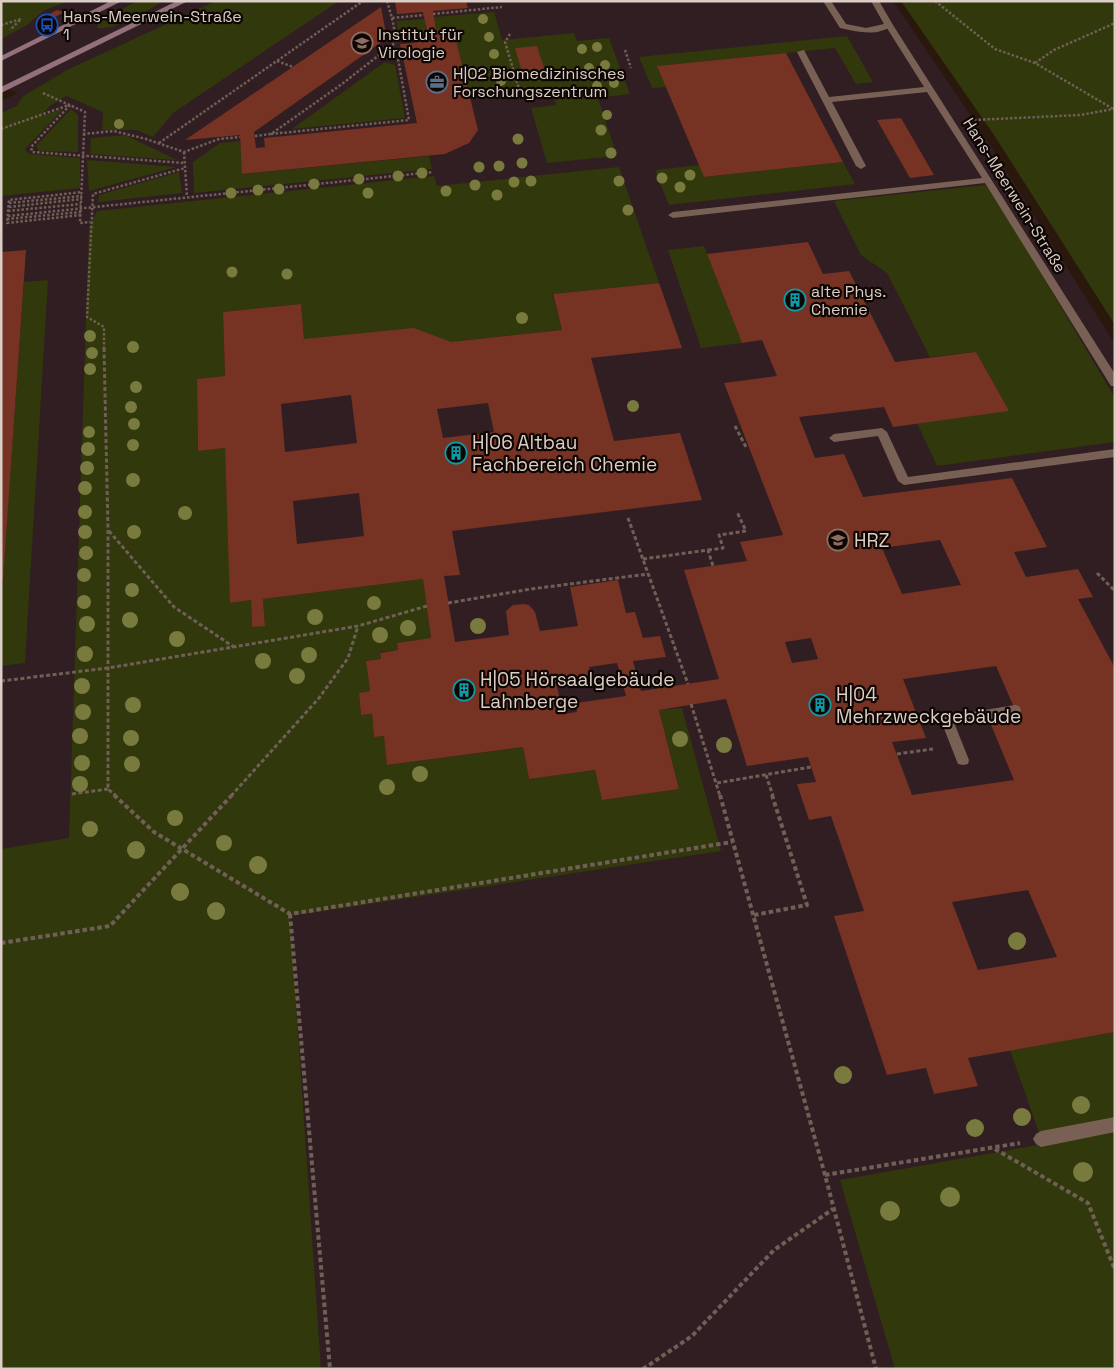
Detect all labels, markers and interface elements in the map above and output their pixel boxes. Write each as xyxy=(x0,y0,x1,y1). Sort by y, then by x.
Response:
place label: Hans-Meerwein-Straße 1 xyxy=(63,6,242,45)
bus stop icon: Hans-Meerwein-Straße 1 xyxy=(35,13,59,37)
place label: Institut für Virologie xyxy=(378,24,463,63)
school or university icon: Institut für Virologie xyxy=(350,31,374,55)
place label: H|02 Biomedizinisches Forschungszentrum xyxy=(453,63,625,102)
office icon: H|02 Biomedizinisches Forschungszentrum xyxy=(425,70,449,94)
street label: Hans-Meerwein-Straße xyxy=(958,114,1071,277)
place label: alte Phys. Chemie xyxy=(811,281,886,320)
building icon: alte Phys. Chemie xyxy=(783,288,807,312)
place label: H|06 Altbau Fachbereich Chemie xyxy=(472,430,657,477)
building icon: H|06 Altbau Fachbereich Chemie xyxy=(444,441,468,465)
school or university icon: HRZ xyxy=(826,528,850,552)
place label: HRZ xyxy=(854,528,889,553)
place label: H|05 Hörsaalgebäude Lahnberge xyxy=(480,667,675,714)
building icon: H|05 Hörsaalgebäude Lahnberge xyxy=(452,678,476,702)
place label: H|04 Mehrzweckgebäude xyxy=(836,682,1021,729)
building icon: H|04 Mehrzweckgebäude xyxy=(808,693,832,717)

